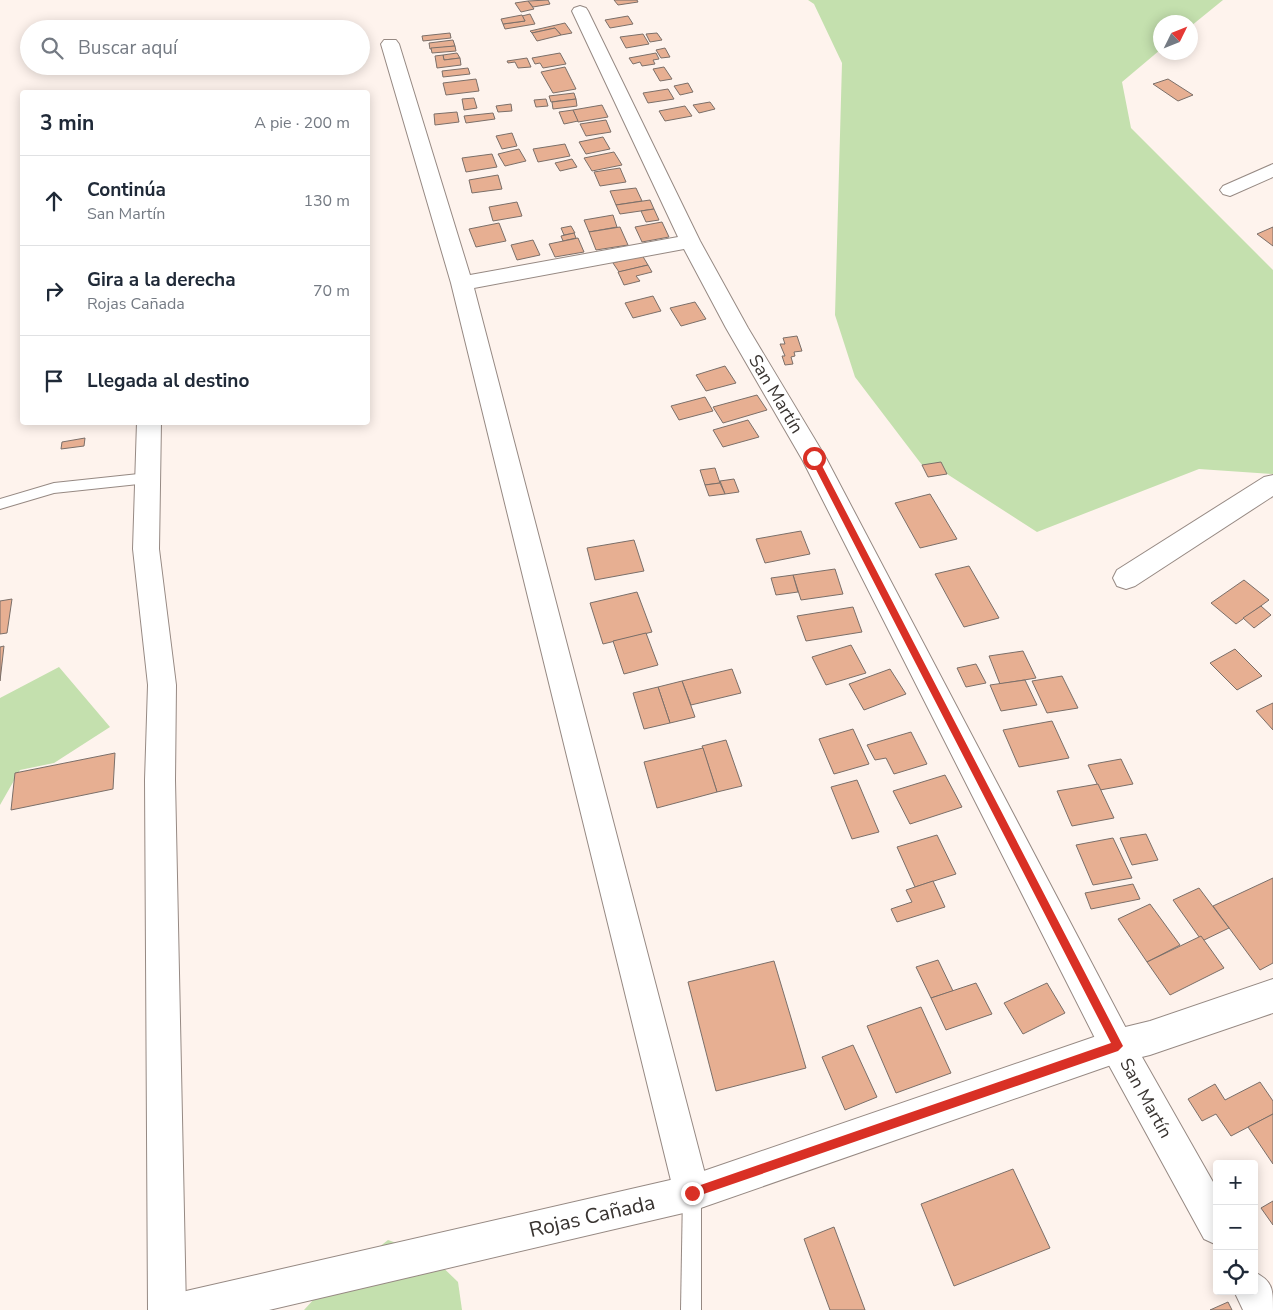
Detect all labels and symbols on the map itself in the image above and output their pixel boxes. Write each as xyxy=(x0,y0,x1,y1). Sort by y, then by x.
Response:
north arrow xyxy=(1153,15,1198,60)
street label: San Martín xyxy=(743,350,809,438)
route start xyxy=(803,447,826,470)
street label: San Martín xyxy=(1114,1054,1178,1142)
route end xyxy=(681,1182,704,1205)
street label: Rojas Cañada xyxy=(526,1188,658,1244)

